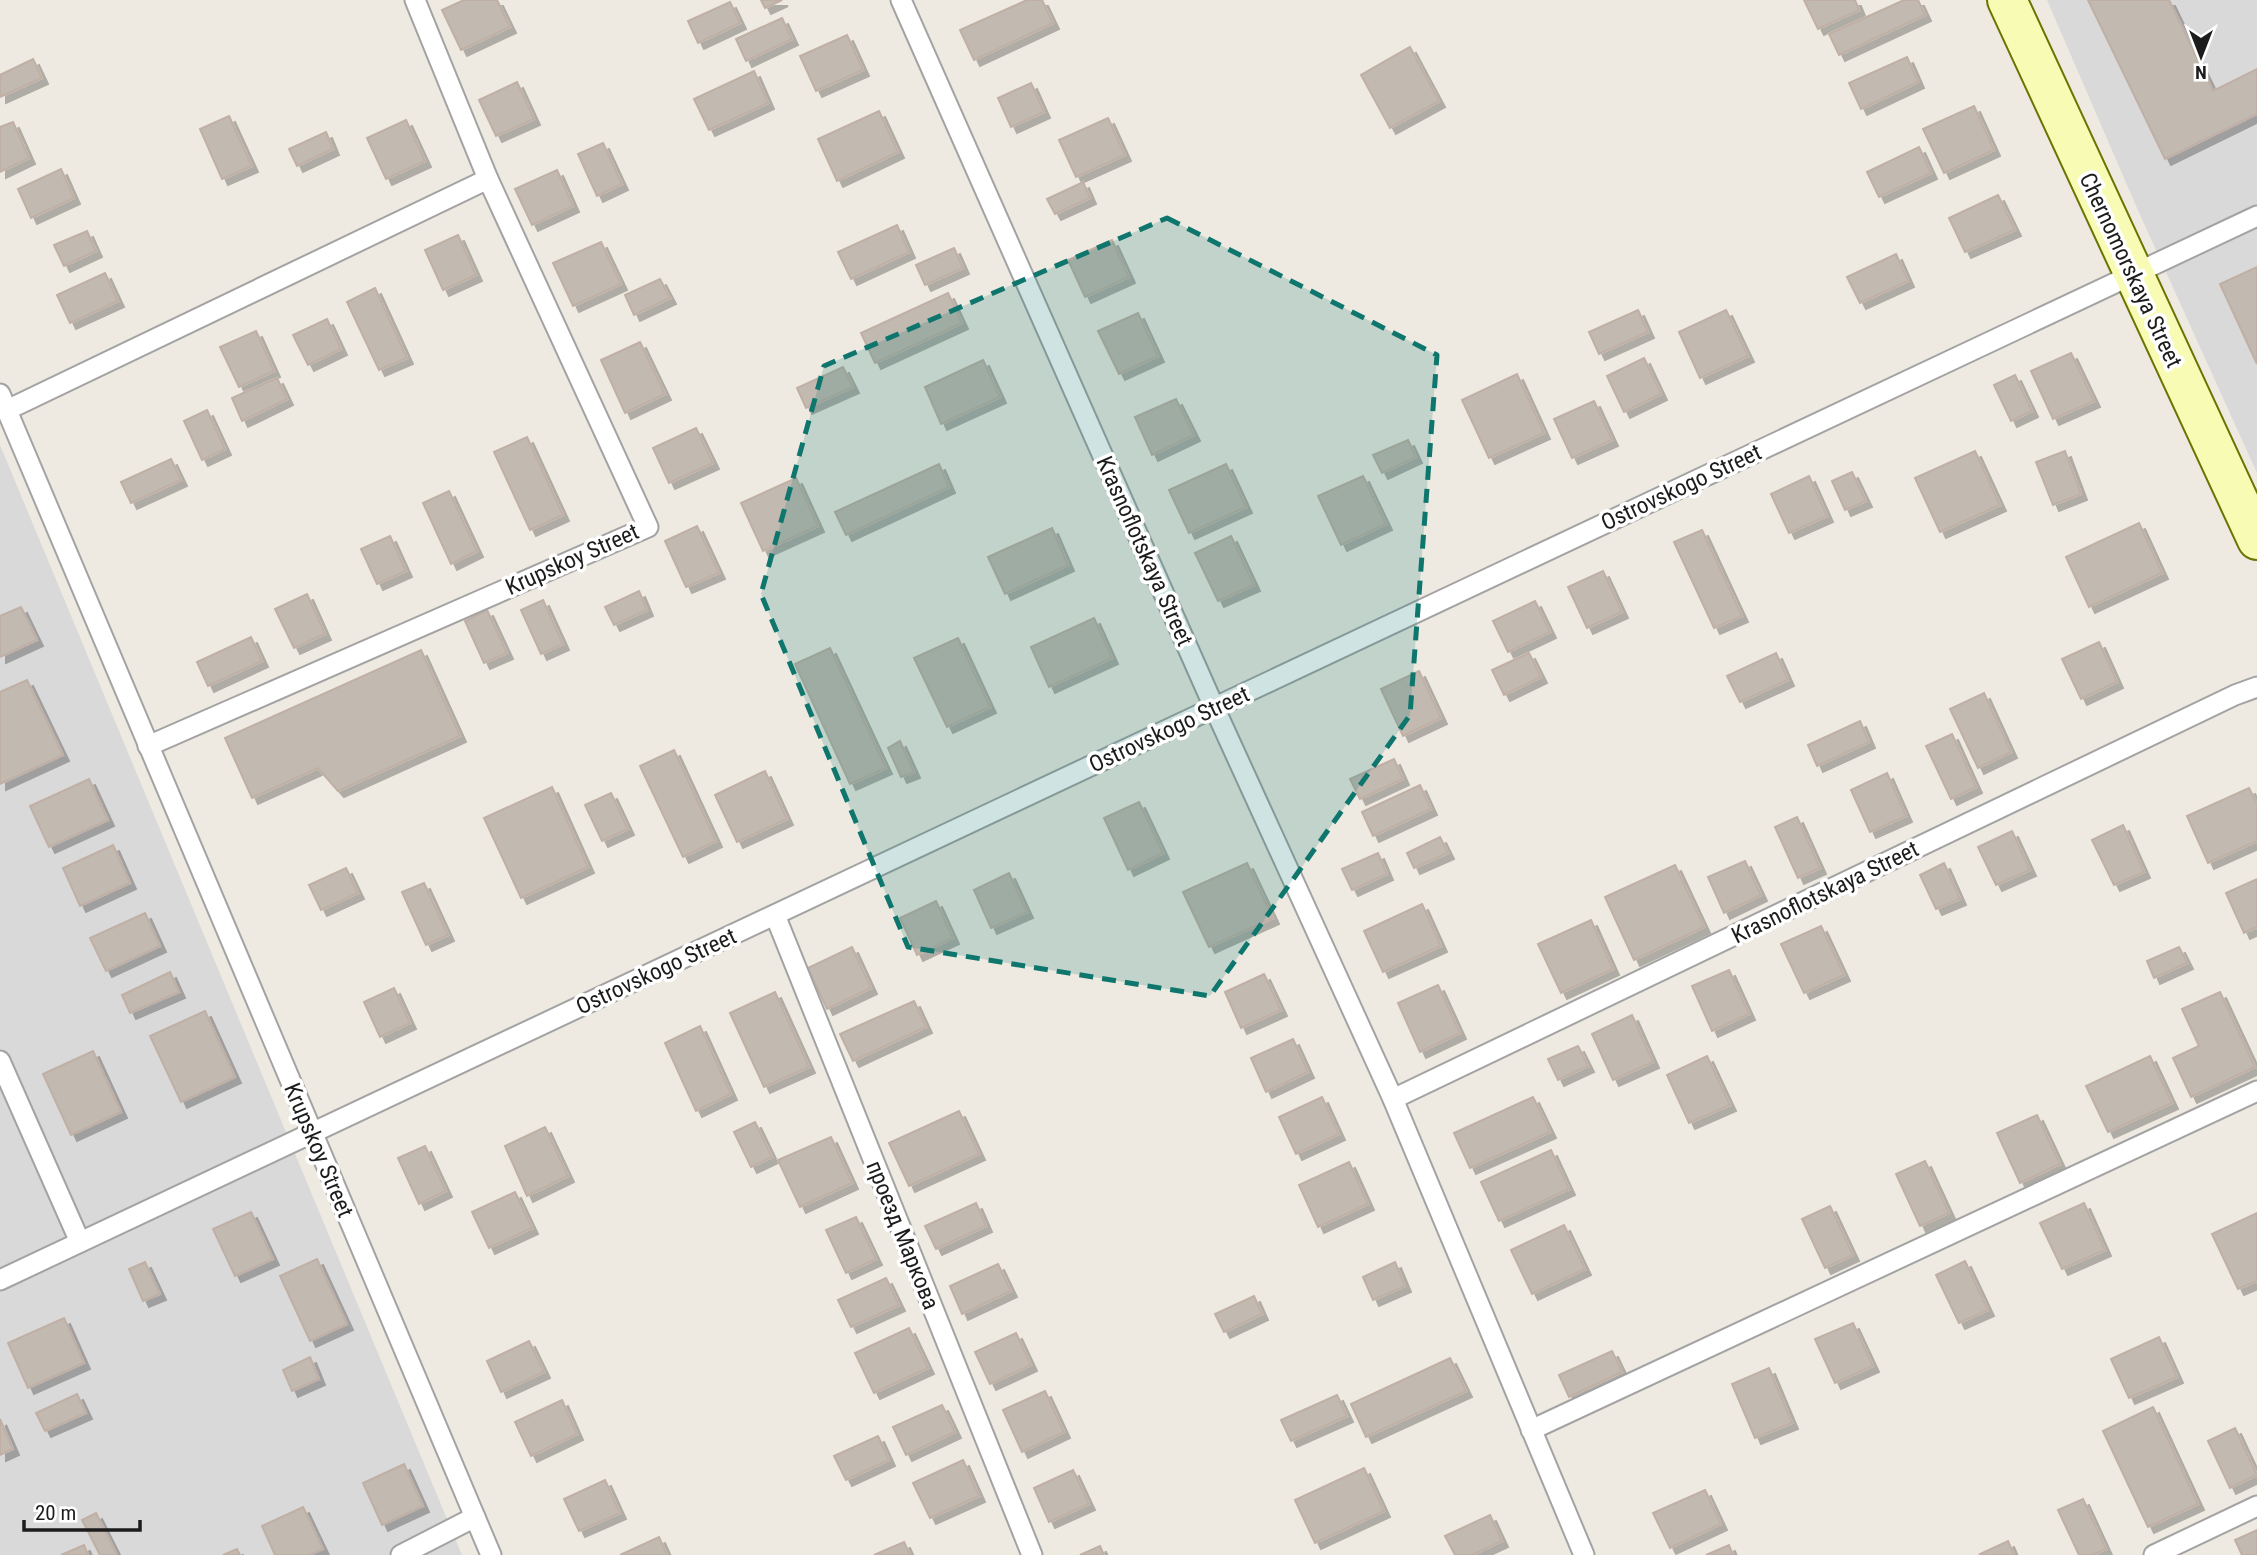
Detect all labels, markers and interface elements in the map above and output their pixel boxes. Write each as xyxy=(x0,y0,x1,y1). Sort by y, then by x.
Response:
north arrow xyxy=(2166,21,2236,91)
text: N xyxy=(2195,61,2207,84)
street label: Chernomorskaya Street xyxy=(2074,169,2188,372)
street label: Ostrovskogo Street xyxy=(1597,439,1766,536)
street label: Krasnoflotskaya Street xyxy=(1091,452,1198,650)
street label: Krupskoy Street xyxy=(501,518,643,601)
street label: Ostrovskogo Street xyxy=(1085,681,1254,778)
street label: Krasnoflotskaya Street xyxy=(1727,835,1923,949)
street label: Ostrovskogo Street xyxy=(572,923,741,1020)
street label: Krupskoy Street xyxy=(278,1079,359,1221)
street label: проезд Маркова xyxy=(860,1157,945,1313)
scale bar xyxy=(24,1488,140,1532)
text: 20 m xyxy=(35,1501,76,1525)

